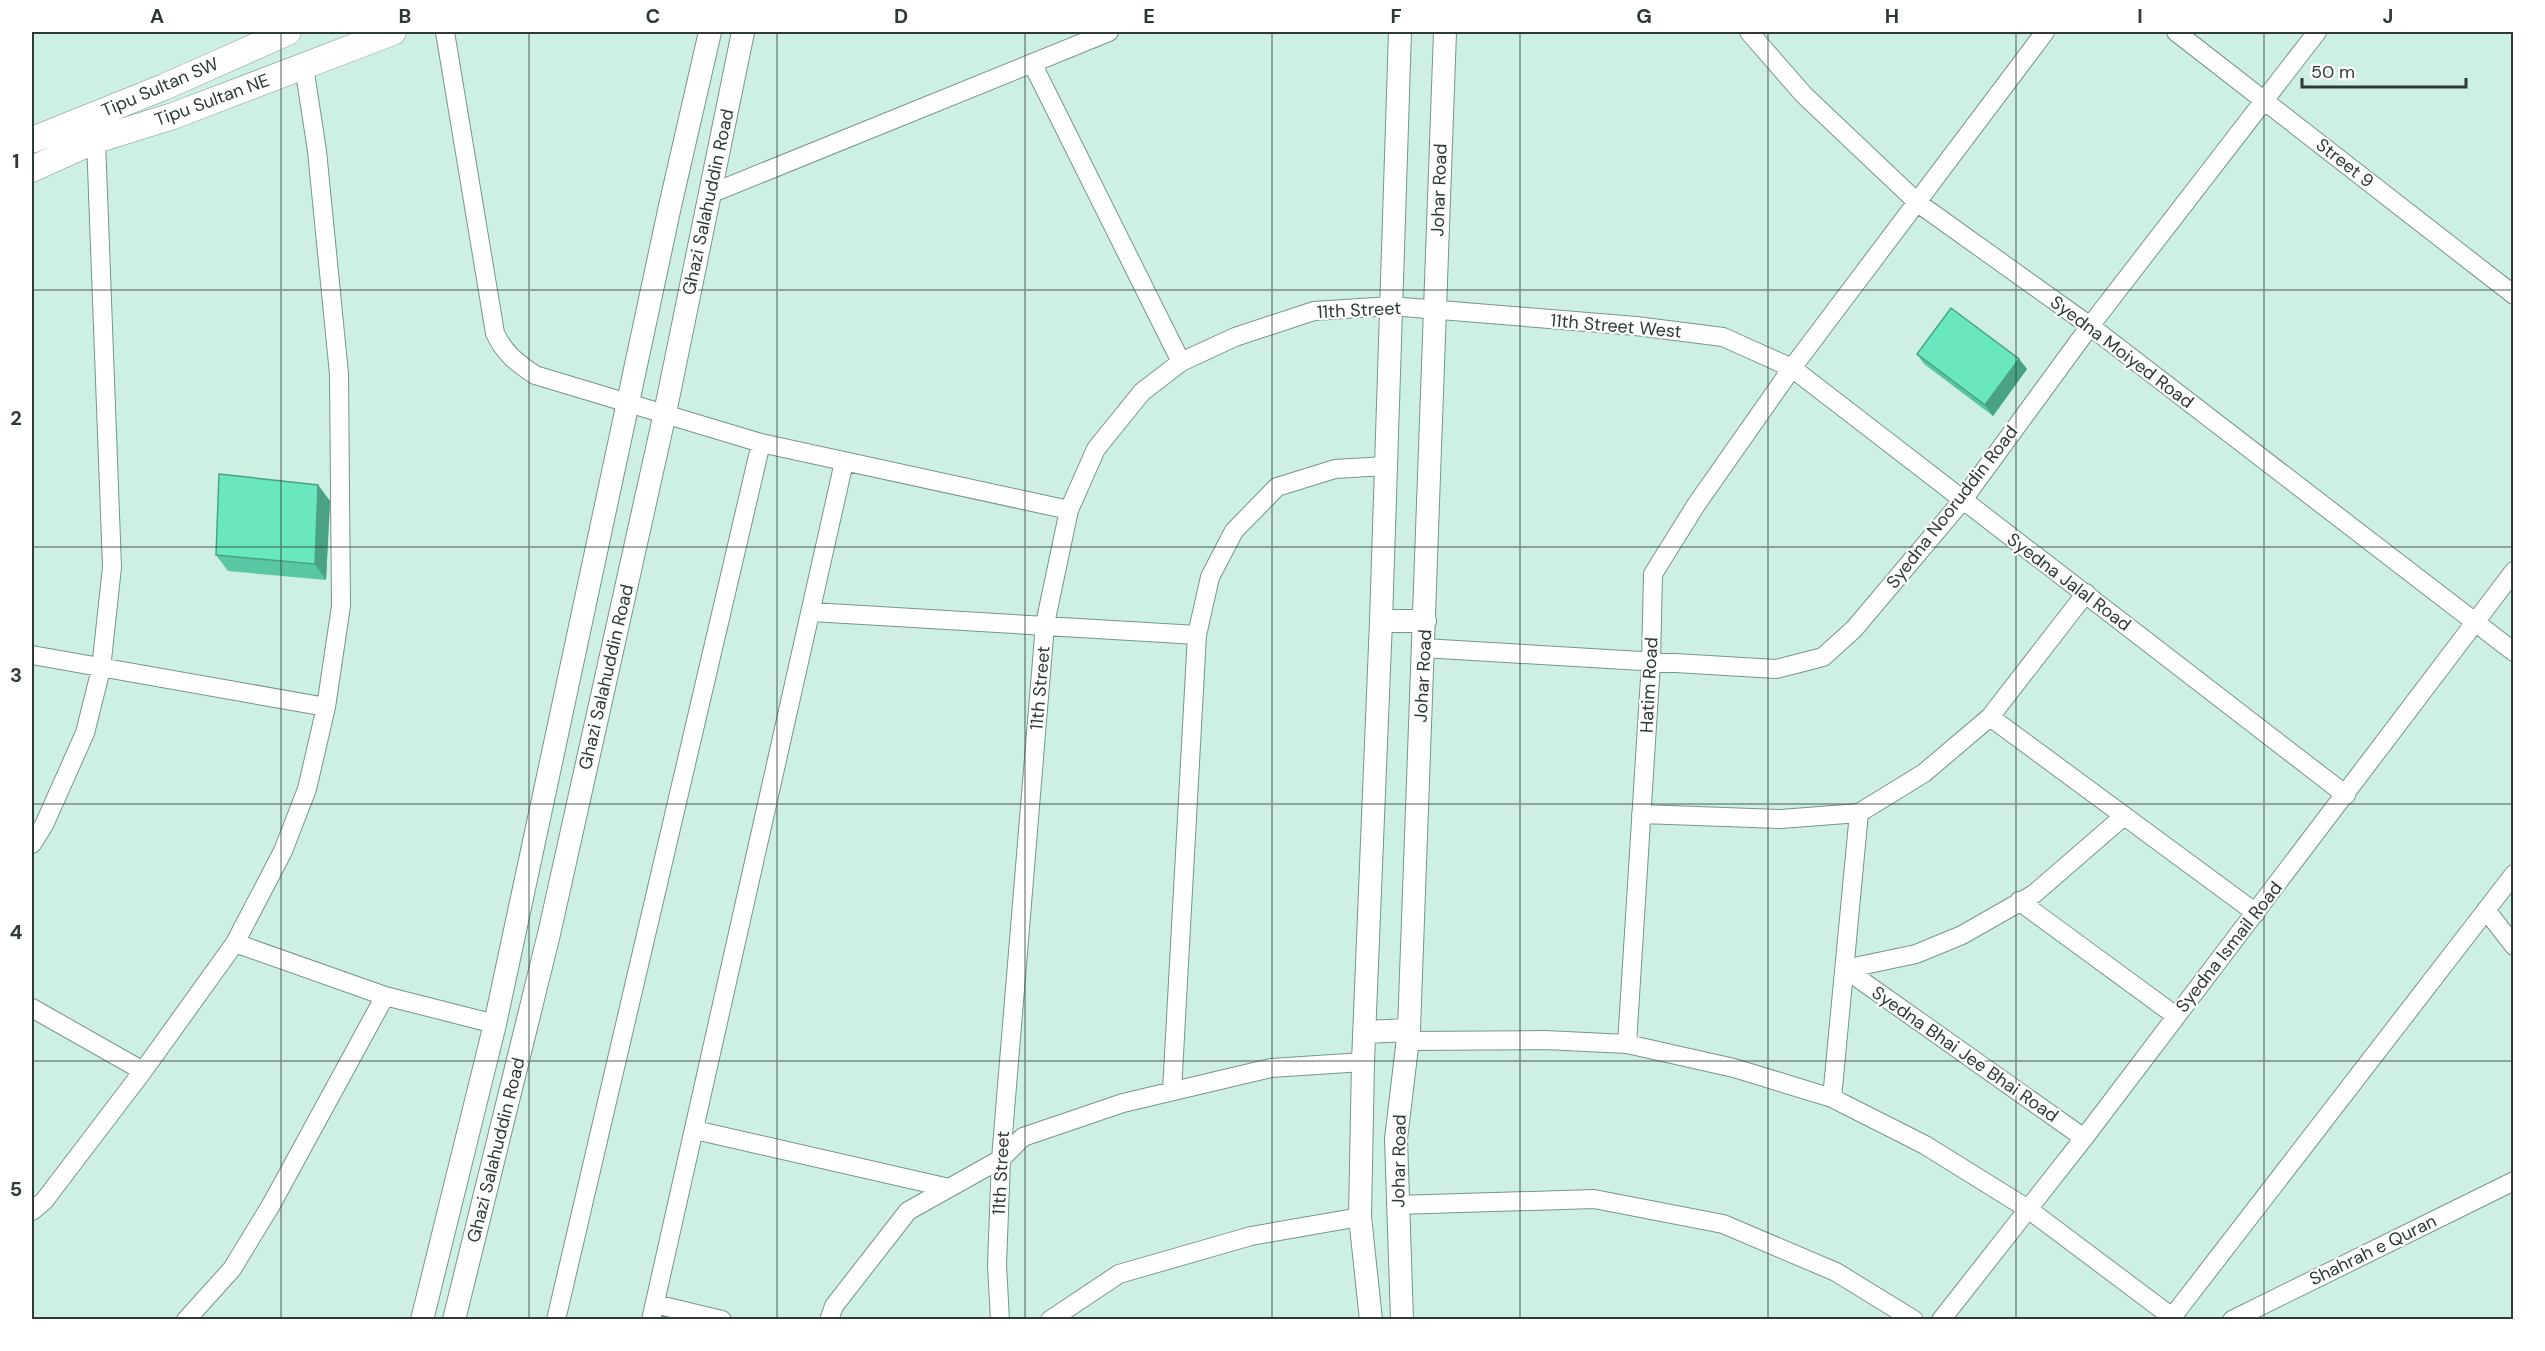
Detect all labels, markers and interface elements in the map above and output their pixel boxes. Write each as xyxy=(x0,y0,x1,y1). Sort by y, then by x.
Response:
text: A xyxy=(150,3,164,29)
text: B xyxy=(399,3,411,29)
text: C xyxy=(646,3,660,29)
text: D xyxy=(894,3,908,29)
text: E xyxy=(1143,3,1155,29)
text: F xyxy=(1390,3,1402,29)
text: G xyxy=(1636,3,1652,29)
text: H xyxy=(1885,3,1899,29)
text: I xyxy=(2137,3,2143,29)
text: J xyxy=(2383,3,2393,29)
scale bar xyxy=(2302,51,2466,89)
street label: Tipu Sultan SW xyxy=(98,52,222,122)
text: 50 m xyxy=(2311,60,2355,84)
street label: Tipu Sultan NE xyxy=(151,68,273,132)
street label: Ghazi Salahuddin Road xyxy=(677,107,739,297)
street label: Street 9 xyxy=(2311,133,2379,193)
street label: Johar Road xyxy=(1425,143,1453,237)
text: 1 xyxy=(12,148,20,174)
street label: Syedna Moiyed Road xyxy=(2045,290,2199,414)
street label: 11th Street xyxy=(1316,296,1402,324)
street label: 11th Street West xyxy=(1549,308,1683,344)
text: 2 xyxy=(10,405,22,431)
street label: Syedna Nooruddin Road xyxy=(1881,421,2023,593)
street label: Syedna Jalal Road xyxy=(2002,527,2136,637)
street label: Ghazi Salahuddin Road xyxy=(573,582,639,772)
street label: Johar Road xyxy=(1409,629,1437,723)
street label: Hatim Road xyxy=(1635,636,1663,734)
street label: 11th Street xyxy=(1024,645,1056,731)
text: 3 xyxy=(10,662,22,688)
street label: Syedna Ismail Road xyxy=(2170,877,2288,1017)
text: 4 xyxy=(10,919,23,945)
street label: Syedna Bhai Jee Bhai Road xyxy=(1867,980,2063,1128)
street label: Ghazi Salahuddin Road xyxy=(461,1055,531,1245)
street label: Johar Road xyxy=(1386,1114,1412,1208)
street label: 11th Street xyxy=(987,1130,1015,1216)
text: 5 xyxy=(10,1176,22,1202)
street label: Shahrah e Quran xyxy=(2305,1209,2441,1291)

